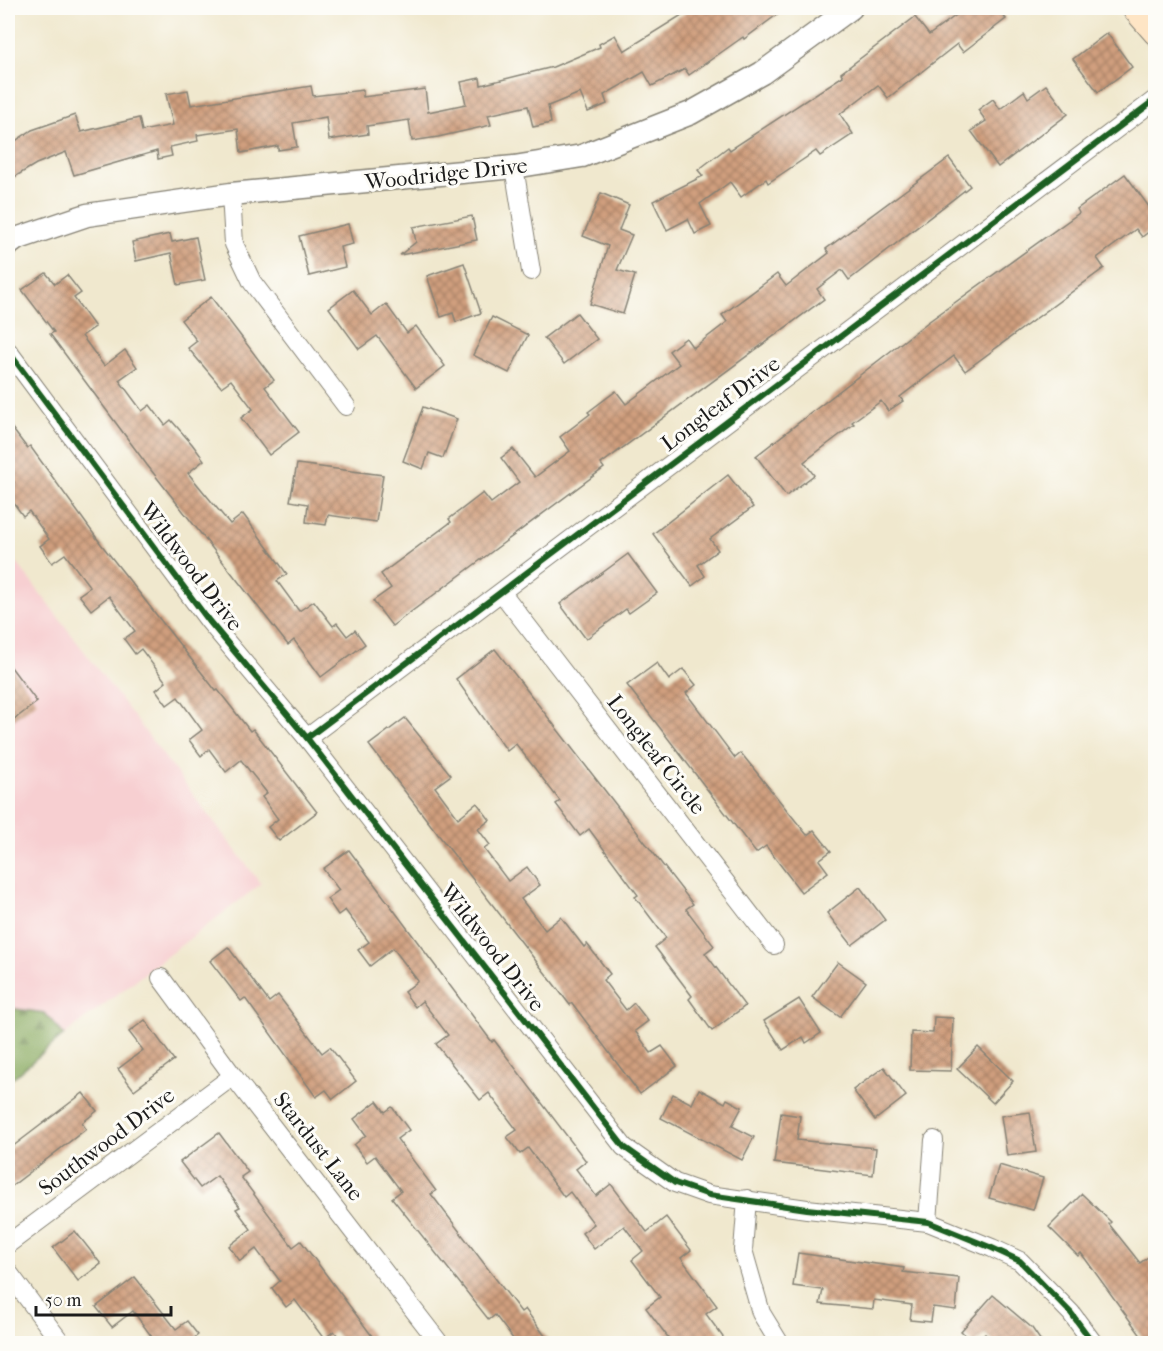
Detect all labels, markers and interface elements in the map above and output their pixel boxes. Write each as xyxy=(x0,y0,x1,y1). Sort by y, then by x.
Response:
street label: Woodridge Drive xyxy=(363,153,529,196)
street label: Longleaf Drive xyxy=(656,351,785,457)
street label: Wildwood Drive xyxy=(134,496,248,636)
street label: Longleaf Circle xyxy=(601,690,711,820)
street label: Wildwood Drive xyxy=(434,878,550,1017)
street label: Southwood Drive xyxy=(34,1082,180,1201)
street label: Stardust Lane xyxy=(268,1087,369,1206)
scale bar xyxy=(36,1279,171,1317)
text: 50 m xyxy=(45,1290,82,1311)

